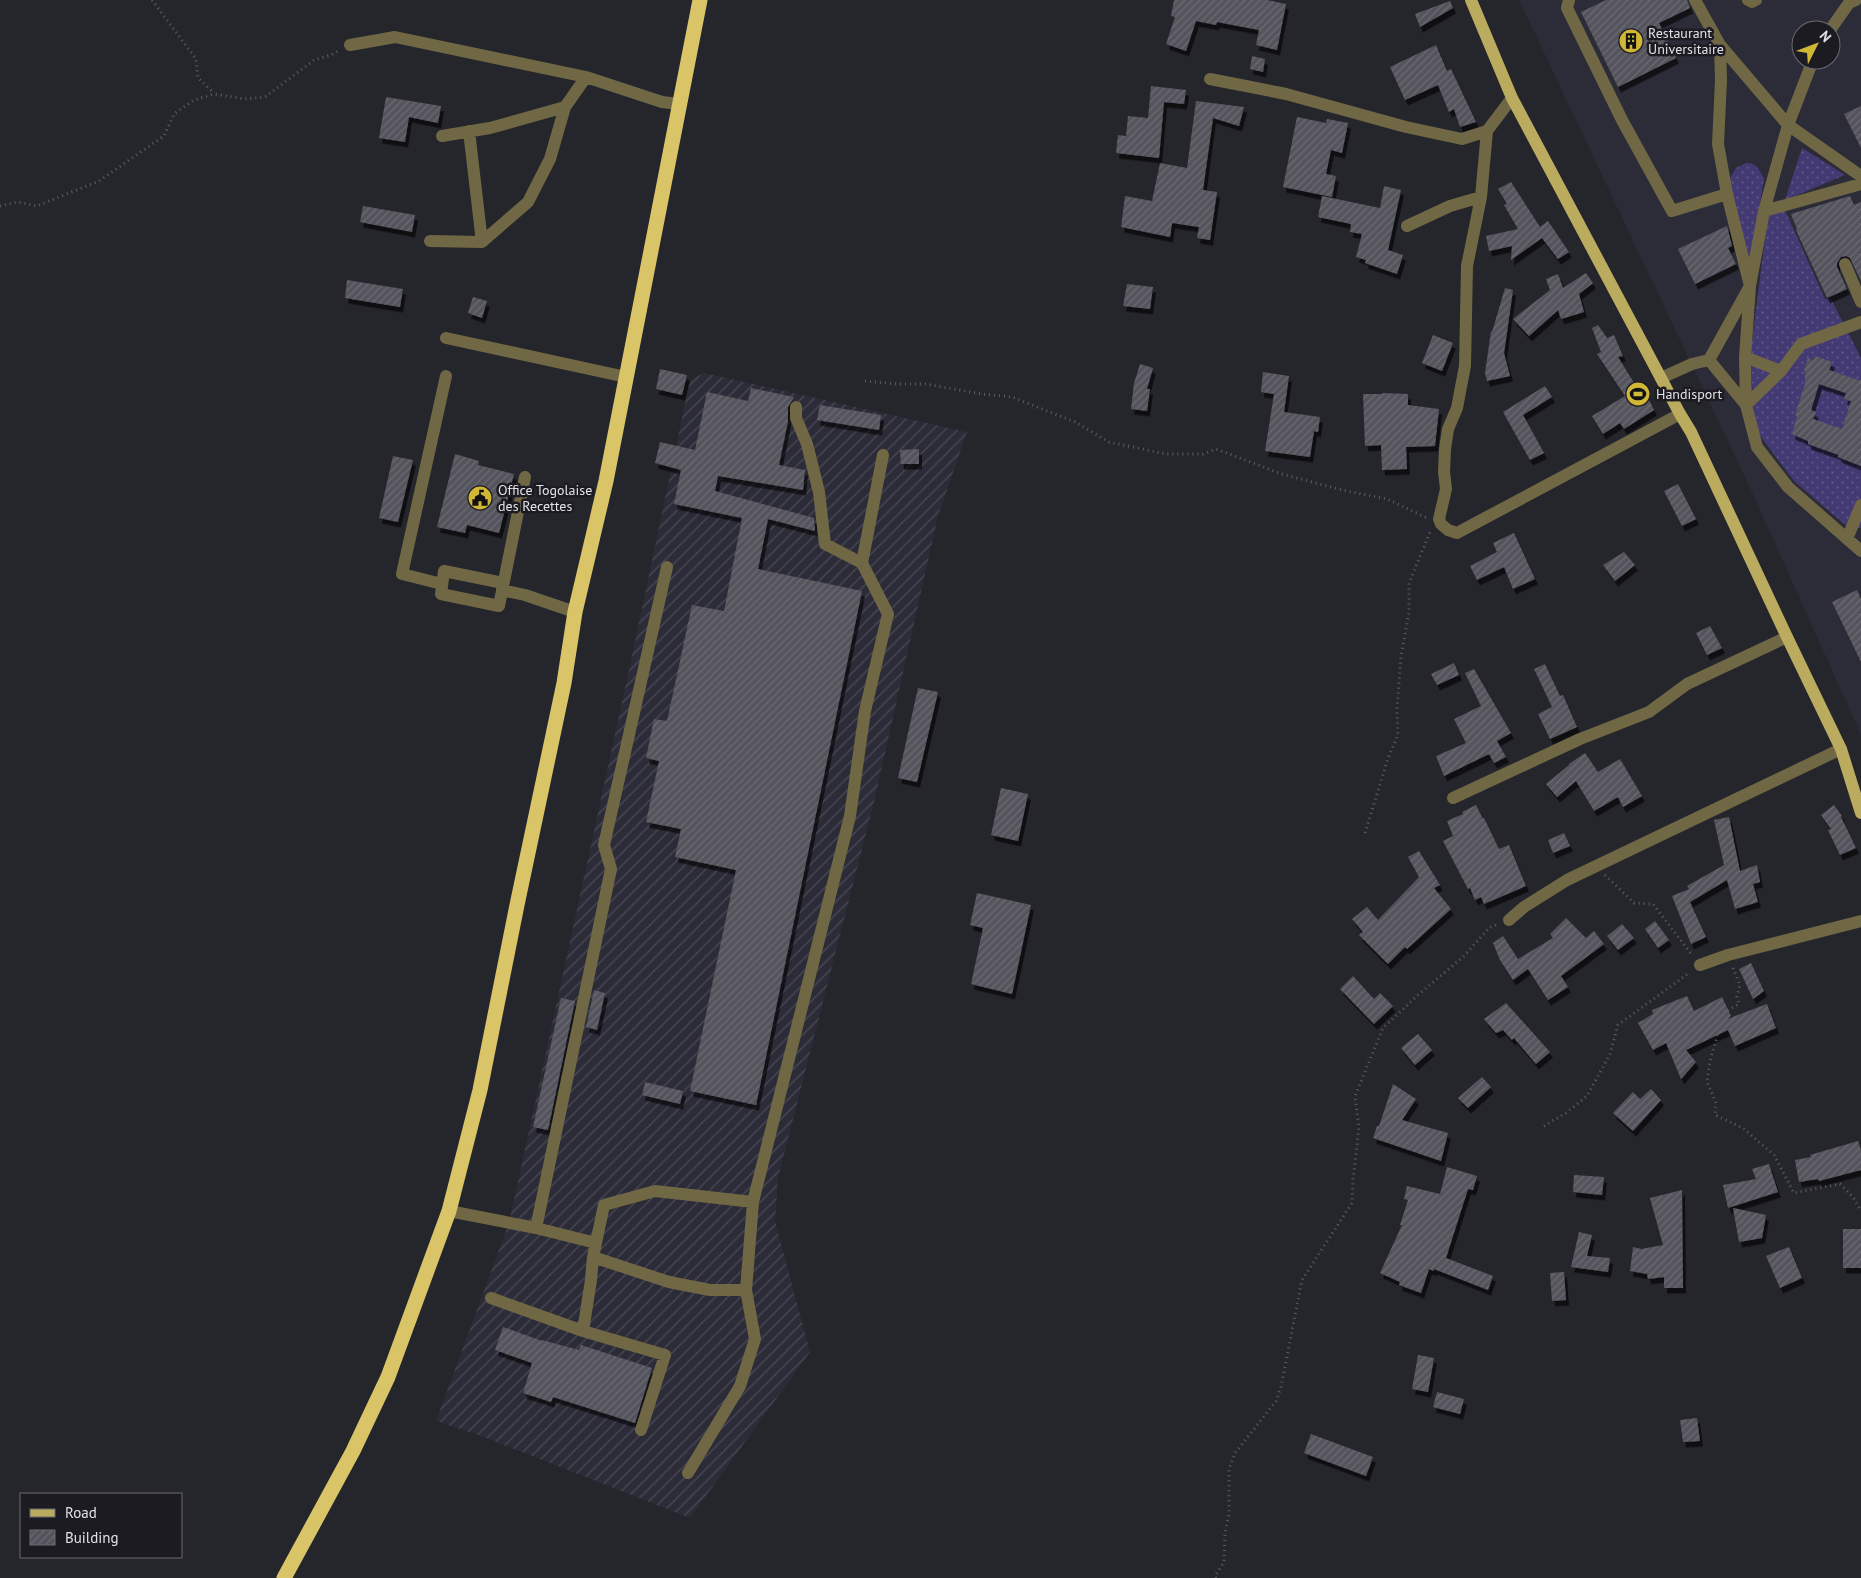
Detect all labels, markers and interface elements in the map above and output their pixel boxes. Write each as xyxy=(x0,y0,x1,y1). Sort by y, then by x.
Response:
north arrow xyxy=(1791,20,1841,70)
place label: Restaurant Universitaire xyxy=(1648,24,1724,58)
text: N xyxy=(1816,27,1835,46)
building icon: Restaurant Universitaire xyxy=(1618,28,1644,54)
sports icon: Handisport xyxy=(1625,381,1651,407)
place label: Handisport xyxy=(1656,385,1722,403)
place label: Office Togolaise des Recettes xyxy=(498,481,592,515)
public building icon: Office Togolaise des Recettes xyxy=(467,485,493,511)
legend xyxy=(20,1493,182,1558)
text: Road xyxy=(65,1503,97,1522)
text: Building xyxy=(65,1528,119,1547)

